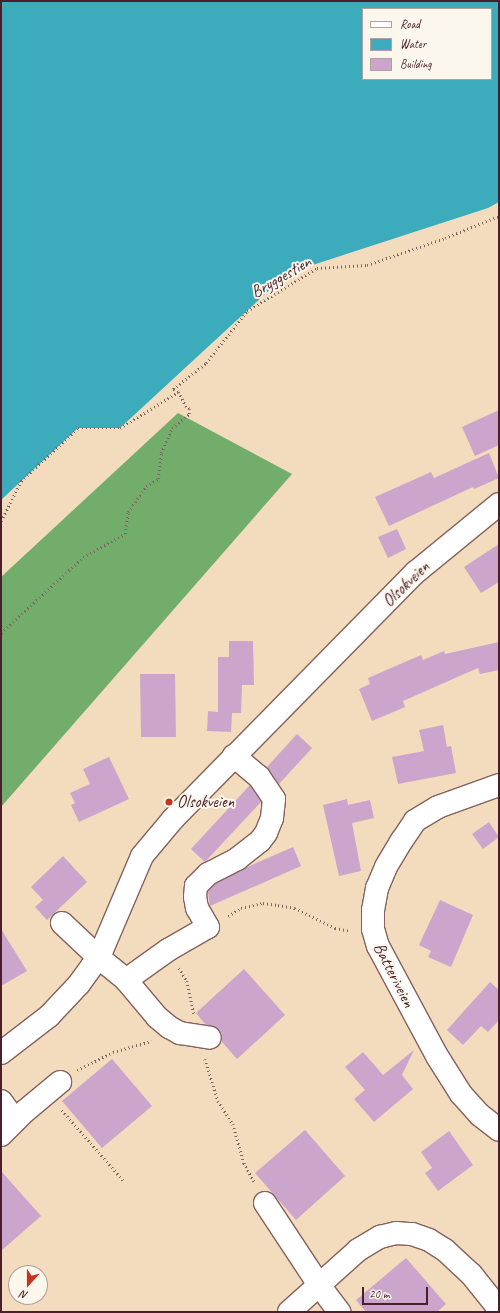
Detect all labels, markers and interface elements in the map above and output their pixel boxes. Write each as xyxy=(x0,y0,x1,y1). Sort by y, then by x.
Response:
legend xyxy=(362,8,492,80)
text: Road xyxy=(400,16,420,32)
text: Water xyxy=(400,36,426,52)
text: Building xyxy=(400,56,432,72)
street label: Bryggestien xyxy=(247,252,315,302)
street label: Olsokveien xyxy=(378,557,434,611)
place label: Olsokveien xyxy=(177,792,234,812)
marker: Olsokveien xyxy=(164,797,174,807)
street label: Batteriveien xyxy=(369,939,419,1011)
north arrow xyxy=(8,1265,48,1305)
scale bar xyxy=(364,1279,430,1305)
text: 20 m xyxy=(369,1286,389,1302)
text: N xyxy=(18,1288,30,1303)

